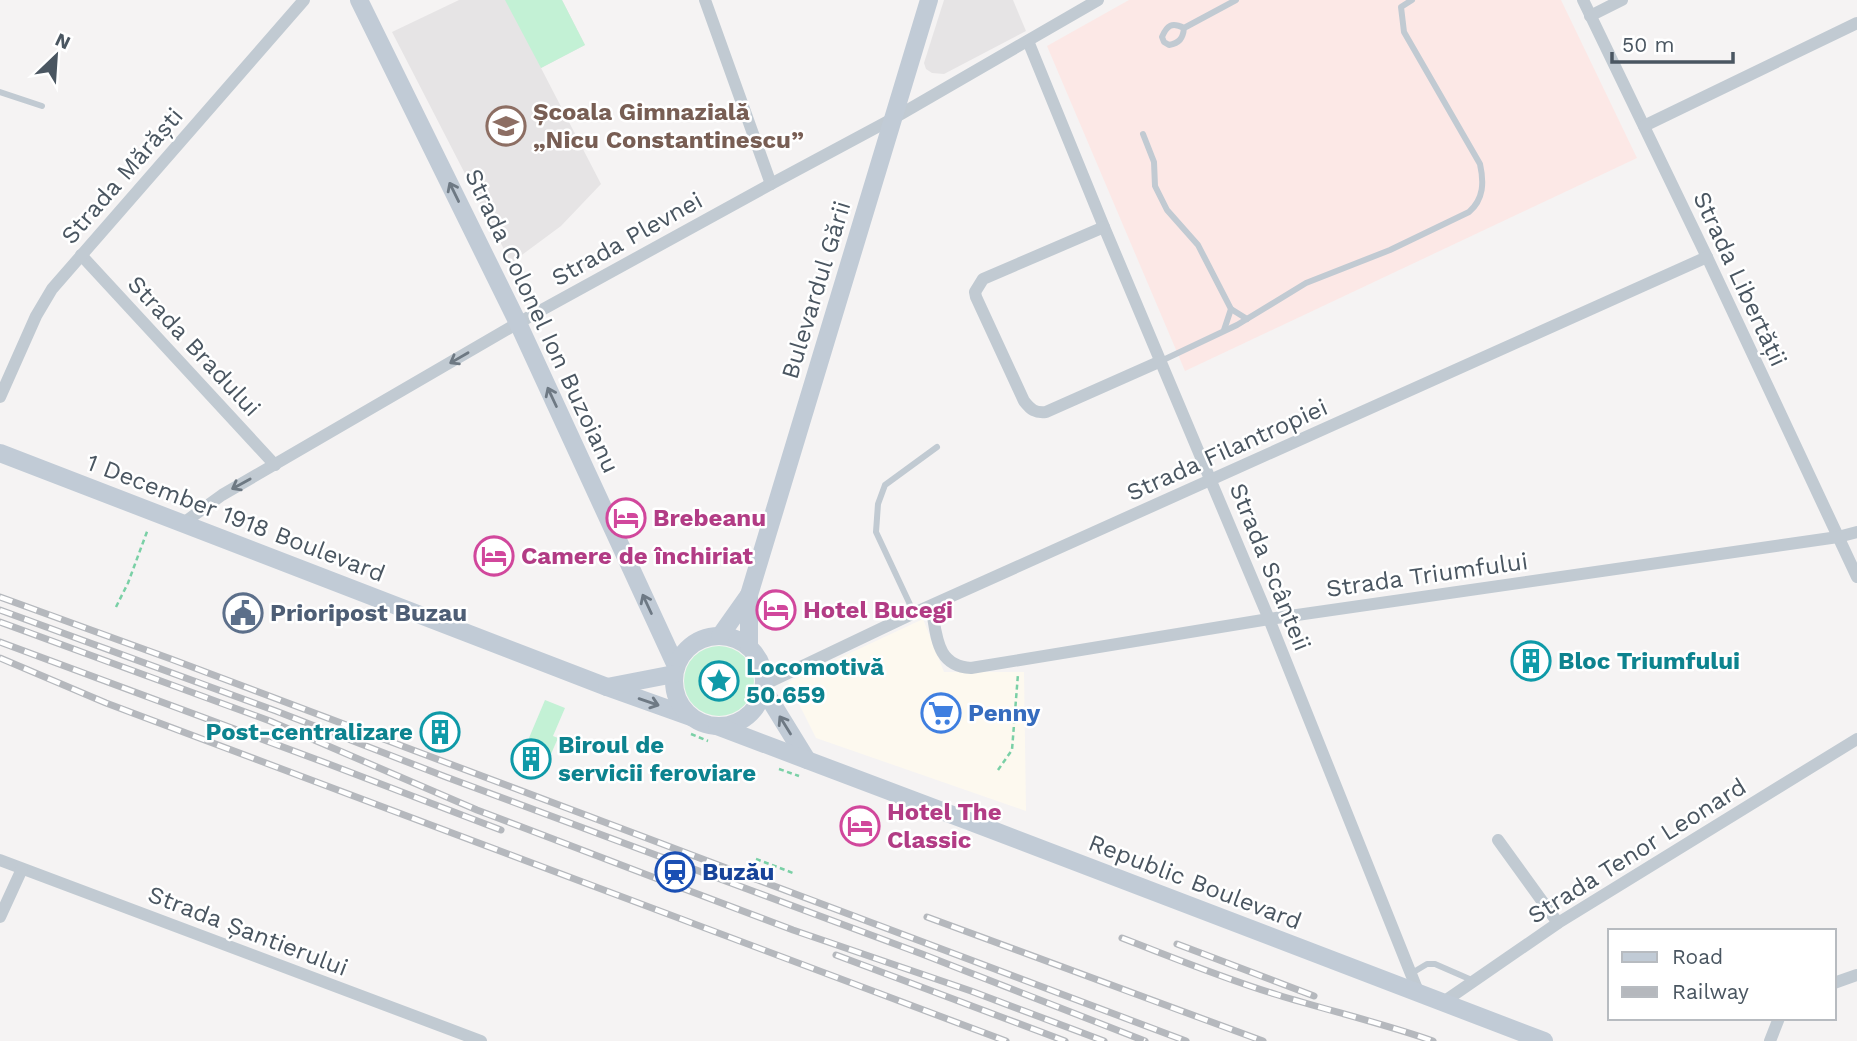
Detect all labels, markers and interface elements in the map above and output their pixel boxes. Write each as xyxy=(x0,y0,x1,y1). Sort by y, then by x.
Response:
north arrow xyxy=(21,21,91,91)
scale bar xyxy=(1612,21,1733,65)
text: N xyxy=(52,28,74,54)
text: 50 m xyxy=(1622,32,1674,57)
place label: Școala Gimnazială „Nicu Constantinescu” xyxy=(533,98,804,154)
street label: Strada Mărăști xyxy=(55,102,189,250)
school or university icon: Școala Gimnazială „Nicu Constantinescu” xyxy=(485,105,527,147)
street label: Strada Colonel Ion Buzoianu xyxy=(459,165,625,477)
one-way arrow xyxy=(446,182,460,203)
street label: Strada Plevnei xyxy=(547,186,707,292)
street label: Strada Libertății xyxy=(1687,187,1793,371)
street label: Bulevardul Gării xyxy=(776,198,856,382)
street label: Strada Bradului xyxy=(122,270,266,422)
one-way arrow xyxy=(450,351,470,365)
one-way arrow xyxy=(545,387,558,408)
street label: Strada Filantropiei xyxy=(1122,393,1332,507)
street label: 1 December 1918 Boulevard xyxy=(83,448,389,588)
one-way arrow xyxy=(232,477,252,491)
street label: Strada Scânteii xyxy=(1224,479,1316,655)
hotel icon: Brebeanu xyxy=(605,497,647,539)
place label: Brebeanu xyxy=(653,504,766,532)
hotel icon: Camere de închiriat xyxy=(473,535,515,577)
place label: Camere de închiriat xyxy=(521,542,754,570)
street label: Strada Triumfului xyxy=(1324,547,1530,603)
hotel icon: Hotel Bucegi xyxy=(755,589,797,631)
public building icon: Prioripost Buzau xyxy=(222,592,264,634)
one-way arrow xyxy=(640,594,653,615)
place label: Hotel Bucegi xyxy=(803,596,953,624)
place label: Prioripost Buzau xyxy=(270,599,467,627)
building icon: Bloc Triumfului xyxy=(1510,640,1552,682)
place label: Bloc Triumfului xyxy=(1558,647,1740,675)
place label: Locomotivă 50.659 xyxy=(746,653,884,709)
place icon: Locomotivă 50.659 xyxy=(698,660,740,702)
supermarket icon: Penny xyxy=(920,692,962,734)
one-way arrow xyxy=(637,697,659,709)
place label: Penny xyxy=(968,699,1041,727)
building icon: Post-centralizare xyxy=(419,711,461,753)
one-way arrow xyxy=(778,716,792,736)
place label: Post-centralizare xyxy=(206,718,413,746)
place label: Biroul de servicii feroviare xyxy=(558,731,756,787)
building icon: Biroul de servicii feroviare xyxy=(510,738,552,780)
street label: Strada Tenor Leonard xyxy=(1523,772,1751,930)
place label: Hotel The Classic xyxy=(887,798,1002,854)
hotel icon: Hotel The Classic xyxy=(839,805,881,847)
street label: Republic Boulevard xyxy=(1085,829,1305,935)
station icon: Buzău xyxy=(654,851,696,893)
place label: Buzău xyxy=(702,858,774,886)
street label: Strada Șantierului xyxy=(144,880,352,982)
legend xyxy=(1608,929,1836,1020)
text: Road xyxy=(1672,944,1723,969)
text: Railway xyxy=(1672,979,1749,1004)

